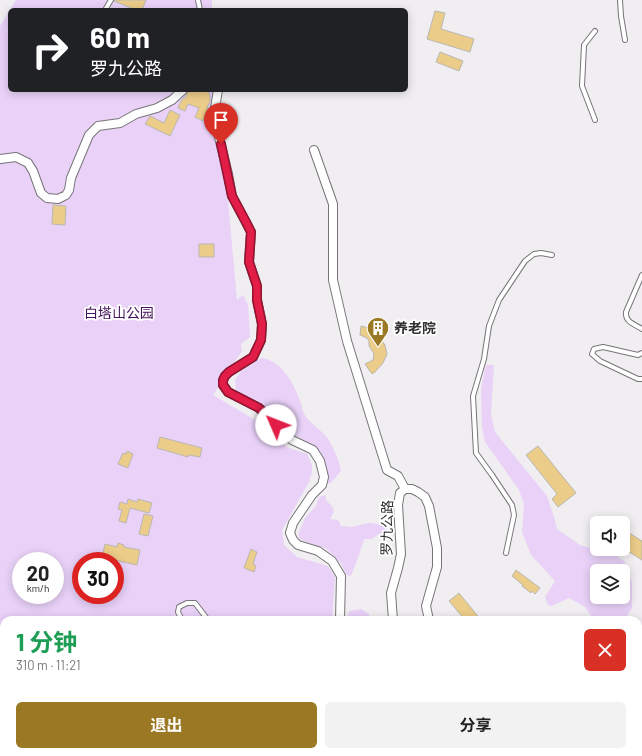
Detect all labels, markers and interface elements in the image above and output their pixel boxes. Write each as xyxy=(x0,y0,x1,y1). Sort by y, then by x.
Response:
text: 60 m xyxy=(90,20,150,54)
icon: right xyxy=(24,24,76,76)
text: 罗九公路 xyxy=(90,57,162,79)
pin xyxy=(204,103,238,144)
icon: arrive xyxy=(210,109,232,131)
park label: 白塔山公园 xyxy=(84,304,154,321)
building icon: 养老院 xyxy=(365,315,391,348)
place label: 养老院 xyxy=(394,319,436,336)
position arrow xyxy=(255,404,297,446)
street label: 罗九公路 xyxy=(378,500,395,556)
map controls xyxy=(590,516,630,604)
button: sound xyxy=(590,516,630,556)
speed limit sign: 30 xyxy=(72,552,124,604)
text: 20 xyxy=(27,561,49,585)
button: layers xyxy=(590,564,630,604)
text: km/h xyxy=(27,582,49,594)
text: 1 分钟 xyxy=(16,627,77,656)
button: close xyxy=(584,629,626,671)
text: 310 m · 11:21 xyxy=(16,657,81,673)
button: 退出 xyxy=(16,702,317,748)
button: 分享 xyxy=(325,702,626,748)

